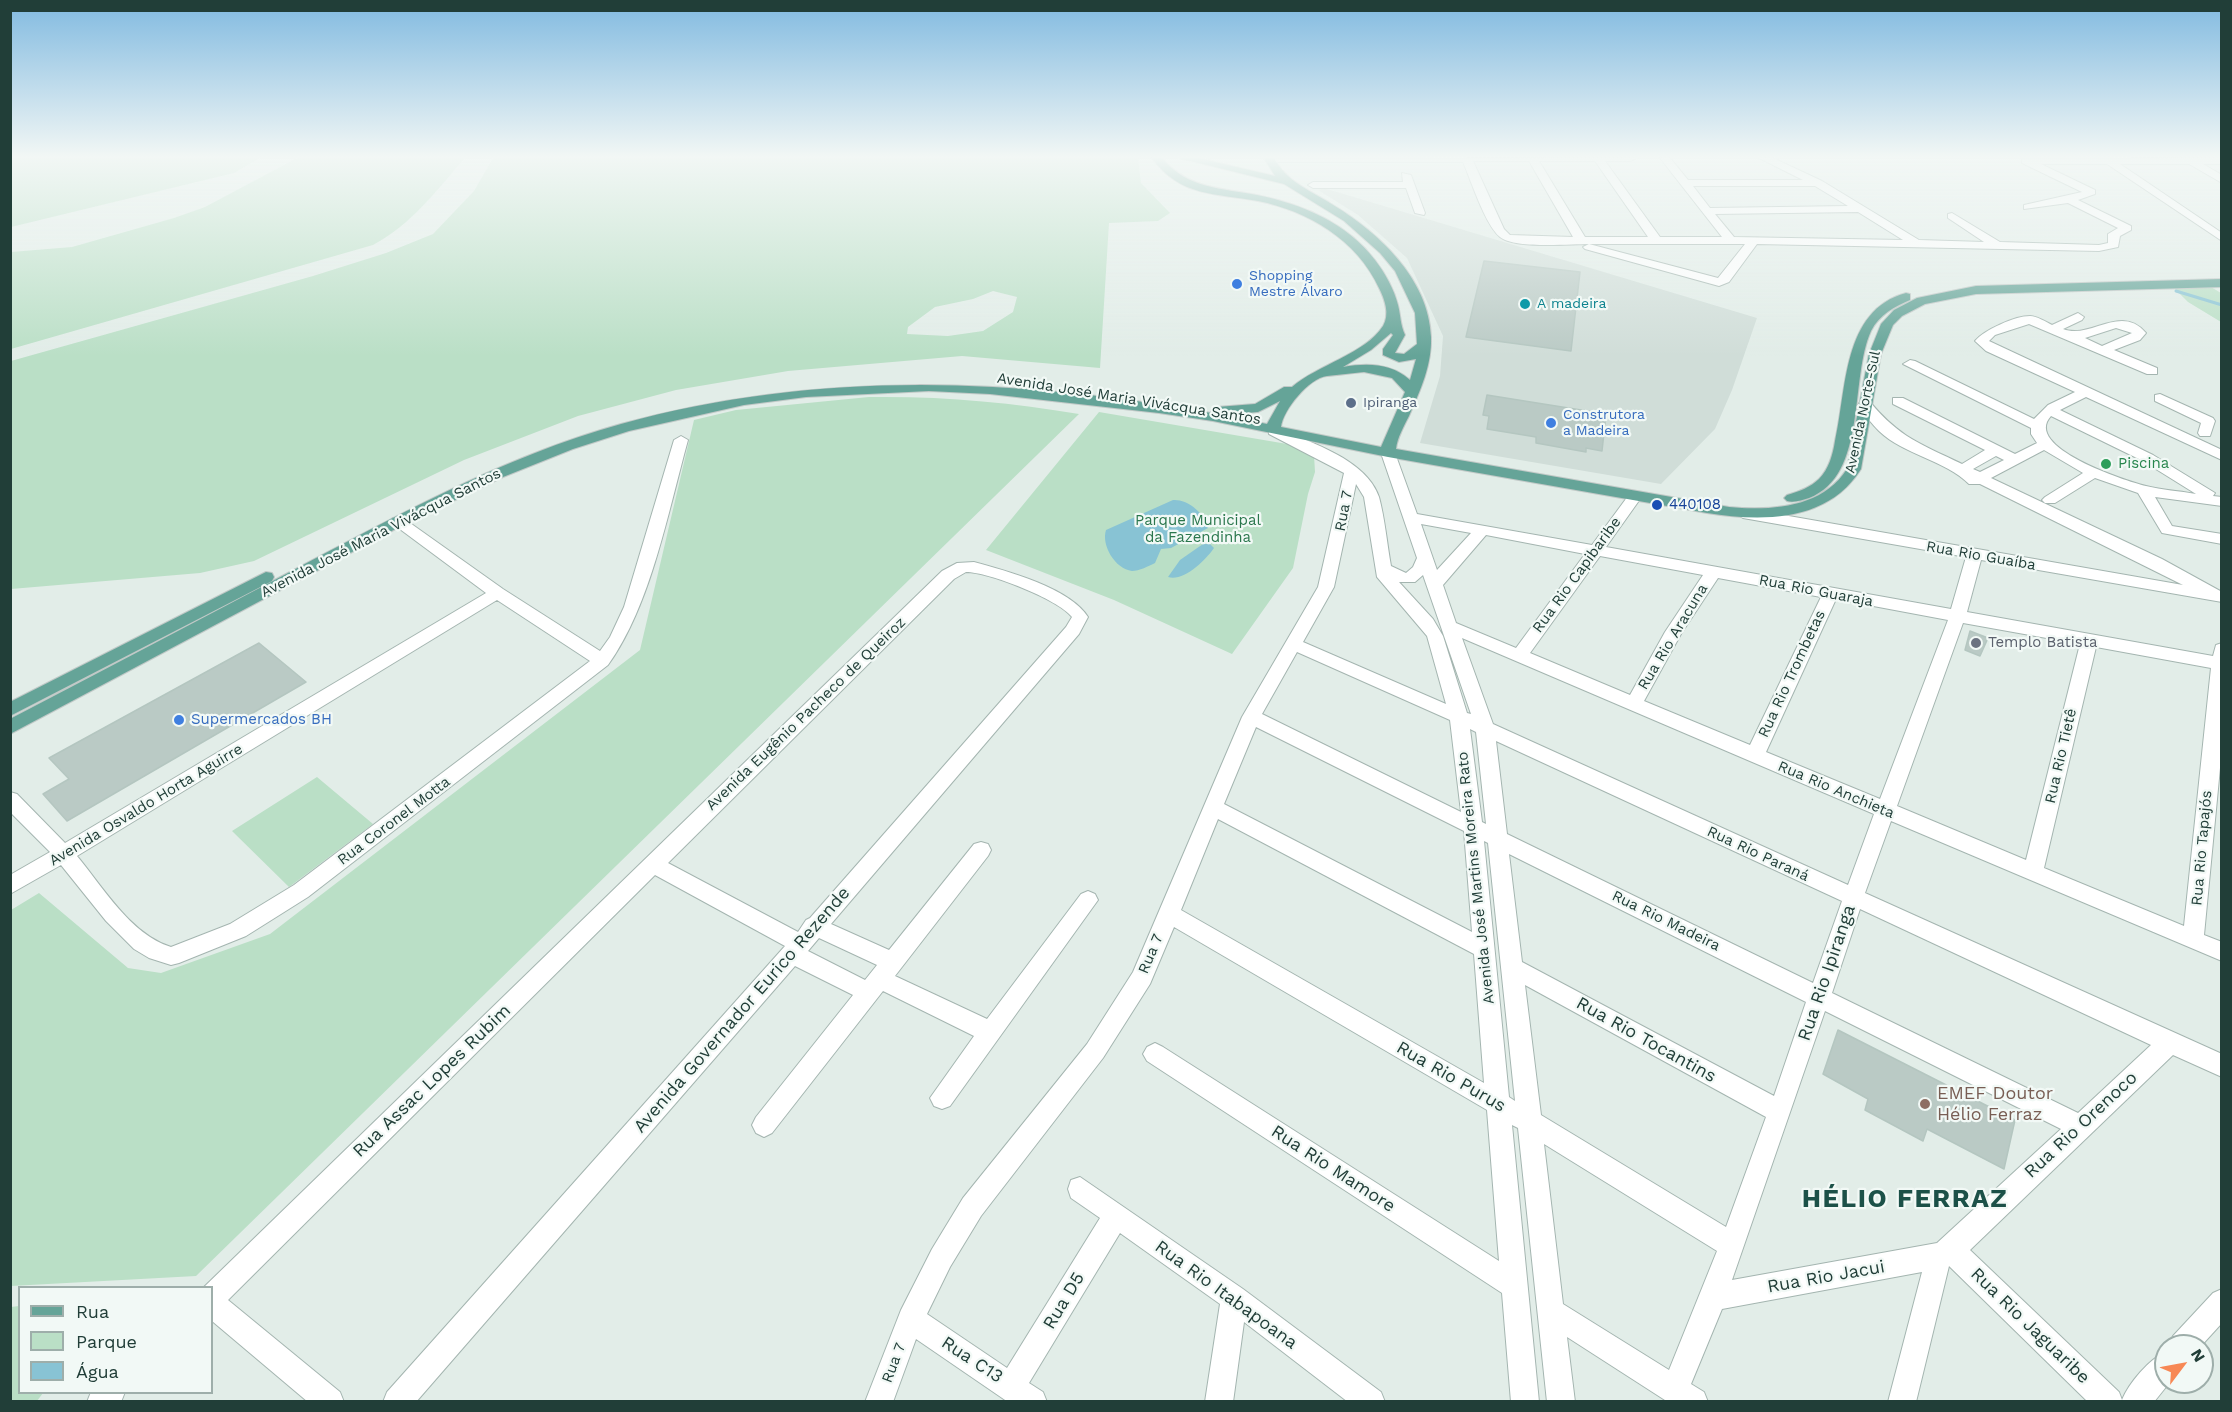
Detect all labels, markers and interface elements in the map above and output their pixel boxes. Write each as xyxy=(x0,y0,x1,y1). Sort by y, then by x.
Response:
place label: Shopping Mestre Álvaro xyxy=(1249,268,1343,300)
marker: Shopping Mestre Álvaro xyxy=(1230,277,1244,291)
place label: A madeira xyxy=(1537,296,1606,312)
marker: A madeira xyxy=(1518,297,1532,311)
street label: Avenida Norte-Sul xyxy=(1842,349,1884,475)
street label: Avenida José Maria Vivácqua Santos xyxy=(996,369,1262,429)
place label: Ipiranga xyxy=(1363,395,1417,411)
marker: Ipiranga xyxy=(1344,396,1358,410)
place label: Construtora a Madeira xyxy=(1563,407,1645,440)
marker: Construtora a Madeira xyxy=(1544,416,1558,430)
place label: Piscina xyxy=(2118,455,2169,473)
marker: Piscina xyxy=(2099,457,2113,471)
street label: Avenida José Maria Vivácqua Santos xyxy=(258,464,504,602)
street label: Rua 7 xyxy=(1331,489,1357,533)
place label: 440108 xyxy=(1669,496,1721,514)
marker: 440108 xyxy=(1650,498,1664,512)
park label: Parque Municipal da Fazendinha xyxy=(1135,512,1261,547)
street label: Rua Rio Capibaribe xyxy=(1529,514,1625,636)
street label: Rua Rio Guaíba xyxy=(1925,537,2037,575)
street label: Rua Rio Guaraja xyxy=(1757,571,1875,611)
street label: Rua Rio Aracuna xyxy=(1634,581,1712,693)
street label: Rua Rio Trombetas xyxy=(1755,607,1829,741)
street label: Avenida Eugênio Pacheco de Queiroz xyxy=(703,614,909,814)
place label: Templo Batista xyxy=(1988,634,2097,652)
marker: Templo Batista xyxy=(1969,636,1983,650)
street label: Rua Rio Tietê xyxy=(2041,707,2081,805)
place label: Supermercados BH xyxy=(191,711,332,729)
marker: Supermercados BH xyxy=(172,713,186,727)
street label: Avenida Osvaldo Horta Aguirre xyxy=(46,740,246,870)
street label: Avenida José Martins Moreira Rato xyxy=(1454,751,1498,1005)
street label: Rua Rio Anchieta xyxy=(1775,757,1897,823)
street label: Rua Coronel Motta xyxy=(334,773,454,869)
street label: Rua Rio Tapajós xyxy=(2188,790,2216,906)
street label: Rua Rio Paraná xyxy=(1704,822,1812,886)
street label: Avenida Governador Eurico Rezende xyxy=(629,883,855,1137)
street label: Rua Rio Madeira xyxy=(1609,887,1723,955)
street label: Rua Rio Ipiranga xyxy=(1794,902,1860,1044)
street label: Rua 7 xyxy=(1135,932,1167,976)
street label: Rua Rio Tocantins xyxy=(1572,993,1720,1087)
street label: Rua Assac Lopes Rubim xyxy=(349,1000,515,1162)
street label: Rua Rio Purus xyxy=(1392,1037,1510,1117)
street label: Rua Rio Orenoco xyxy=(2020,1067,2142,1183)
place label: EMEF Doutor Hélio Ferraz xyxy=(1937,1083,2053,1126)
marker: EMEF Doutor Hélio Ferraz xyxy=(1918,1097,1932,1111)
street label: Rua Rio Mamore xyxy=(1267,1121,1399,1217)
district label: HÉLIO FERRAZ xyxy=(1802,1183,2008,1215)
street label: Rua Rio Itabapoana xyxy=(1151,1236,1301,1354)
street label: Rua Rio Jacui xyxy=(1766,1256,1886,1298)
street label: Rua Rio Jaguaribe xyxy=(1966,1264,2094,1388)
street label: Rua D5 xyxy=(1039,1269,1089,1333)
legend xyxy=(18,1286,213,1394)
text: Rua xyxy=(76,1301,109,1322)
text: Parque xyxy=(76,1331,137,1352)
street label: Rua C13 xyxy=(937,1332,1007,1388)
north arrow xyxy=(2154,1334,2214,1394)
street label: Rua 7 xyxy=(878,1341,910,1385)
text: N xyxy=(2187,1345,2209,1365)
text: Água xyxy=(76,1361,119,1382)

